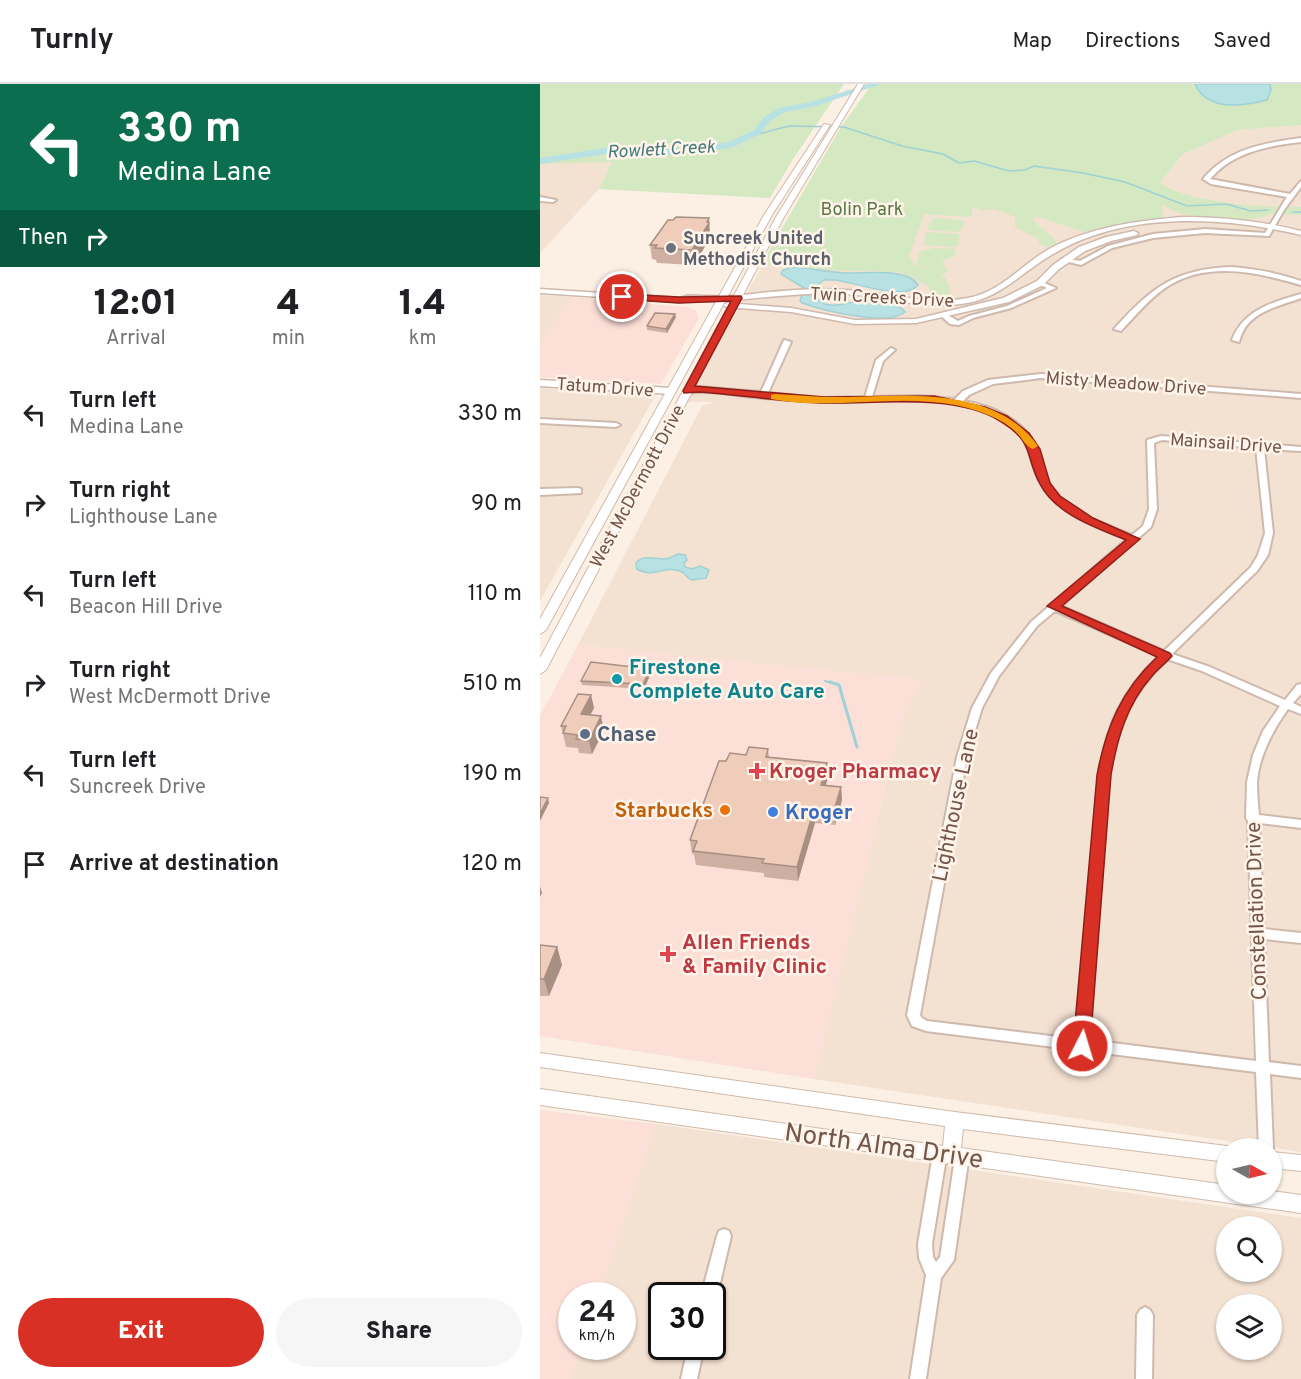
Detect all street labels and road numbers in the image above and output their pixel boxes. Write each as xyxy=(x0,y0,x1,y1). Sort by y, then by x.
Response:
street label: Twin Creeks Drive xyxy=(809,283,954,314)
street label: Misty Meadow Drive xyxy=(1045,367,1207,402)
street label: Tatum Drive xyxy=(556,374,654,403)
street label: West McDermott Drive xyxy=(586,401,691,572)
street label: Mainsail Drive xyxy=(1169,429,1283,460)
street label: Lighthouse Lane xyxy=(927,726,986,884)
street label: Constellation Drive xyxy=(1241,821,1274,1001)
street label: North Alma Drive xyxy=(782,1117,985,1178)

